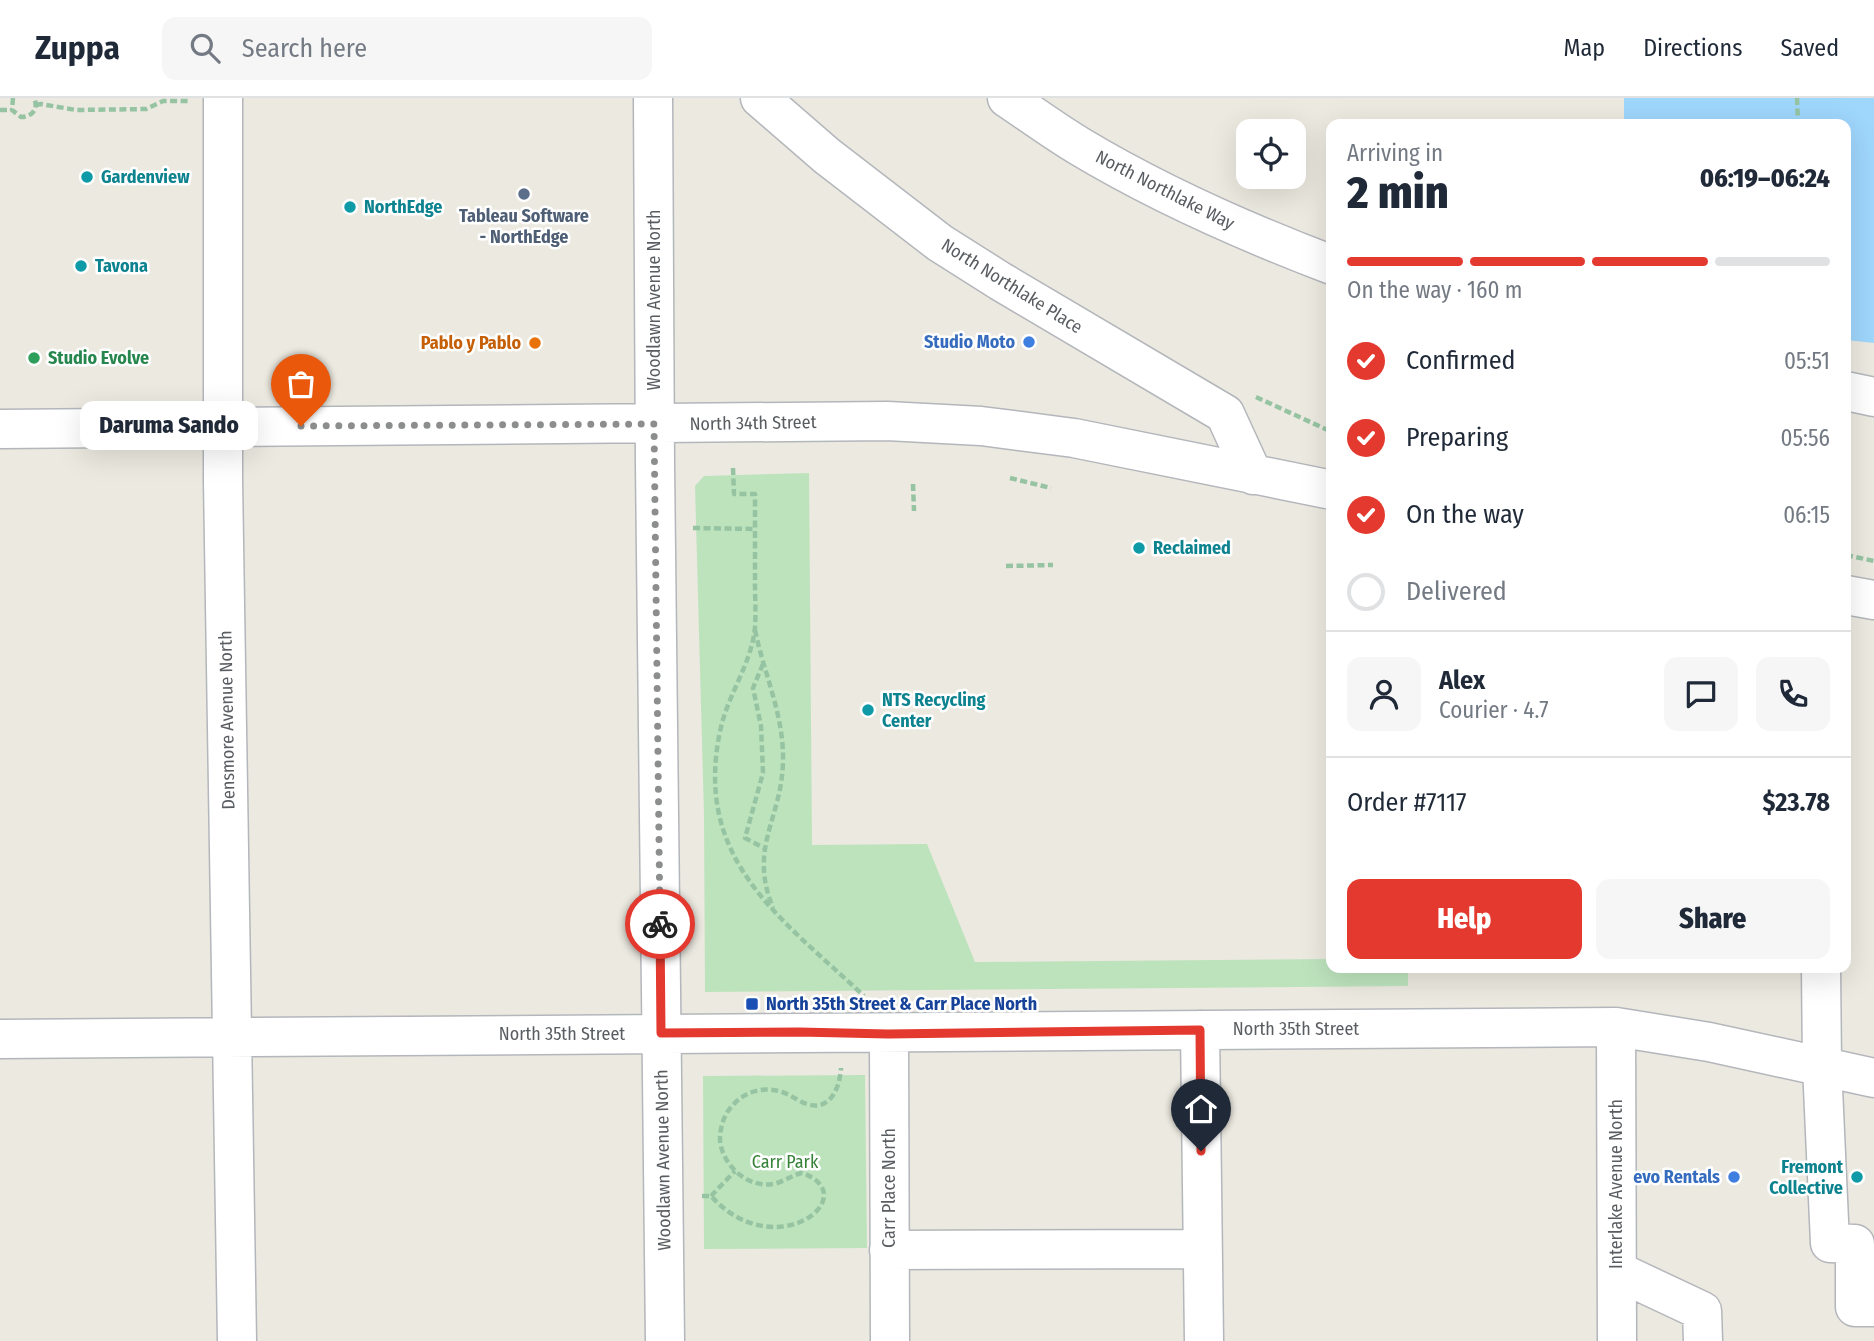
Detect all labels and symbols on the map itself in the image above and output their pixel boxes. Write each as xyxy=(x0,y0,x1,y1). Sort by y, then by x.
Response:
street label: North Northlake Way xyxy=(1092,146,1238,234)
place label: Gardenview xyxy=(101,166,190,188)
marker: Gardenview xyxy=(79,169,95,185)
marker: Tableau Software - NorthEdge xyxy=(516,186,532,202)
place label: NorthEdge xyxy=(364,196,442,218)
marker: NorthEdge xyxy=(342,199,358,215)
place label: Tableau Software - NorthEdge xyxy=(459,205,589,248)
street label: Woodlawn Avenue North xyxy=(643,209,665,391)
street label: North Northlake Place xyxy=(937,234,1087,338)
place label: Tavona xyxy=(95,255,148,277)
marker: Tavona xyxy=(73,258,89,274)
place label: Studio Moto xyxy=(924,331,1015,353)
place label: Pablo y Pablo xyxy=(421,332,521,354)
marker: Studio Moto xyxy=(1021,334,1037,350)
marker: Pablo y Pablo xyxy=(527,335,543,351)
place label: Studio Evolve xyxy=(48,347,149,369)
marker: Studio Evolve xyxy=(26,350,42,366)
pin xyxy=(271,354,331,426)
callout: Daruma Sando xyxy=(80,402,259,450)
street label: North 34th Street xyxy=(689,411,817,435)
place label: Reclaimed xyxy=(1153,537,1231,559)
marker: Reclaimed xyxy=(1131,540,1147,556)
street label: Densmore Avenue North xyxy=(214,630,240,810)
place label: NTS Recycling Center xyxy=(882,689,985,732)
marker: NTS Recycling Center xyxy=(860,702,876,718)
courier xyxy=(625,889,695,959)
place label: North 35th Street & Carr Place North xyxy=(766,993,1037,1015)
marker: North 35th Street & Carr Place North xyxy=(744,996,760,1012)
street label: North 35th Street xyxy=(1233,1018,1359,1040)
street label: North 35th Street xyxy=(499,1023,625,1045)
street label: Woodlawn Avenue North xyxy=(650,1069,676,1251)
pin xyxy=(1171,1079,1231,1151)
street label: Interlake Avenue North xyxy=(1605,1099,1627,1269)
street label: Carr Place North xyxy=(878,1128,900,1248)
park label: Carr Park xyxy=(752,1151,819,1173)
place label: Fremont Collective xyxy=(1769,1156,1844,1199)
place label: evo Rentals xyxy=(1633,1166,1720,1188)
marker: evo Rentals xyxy=(1726,1169,1742,1185)
marker: Fremont Collective xyxy=(1849,1169,1865,1185)

